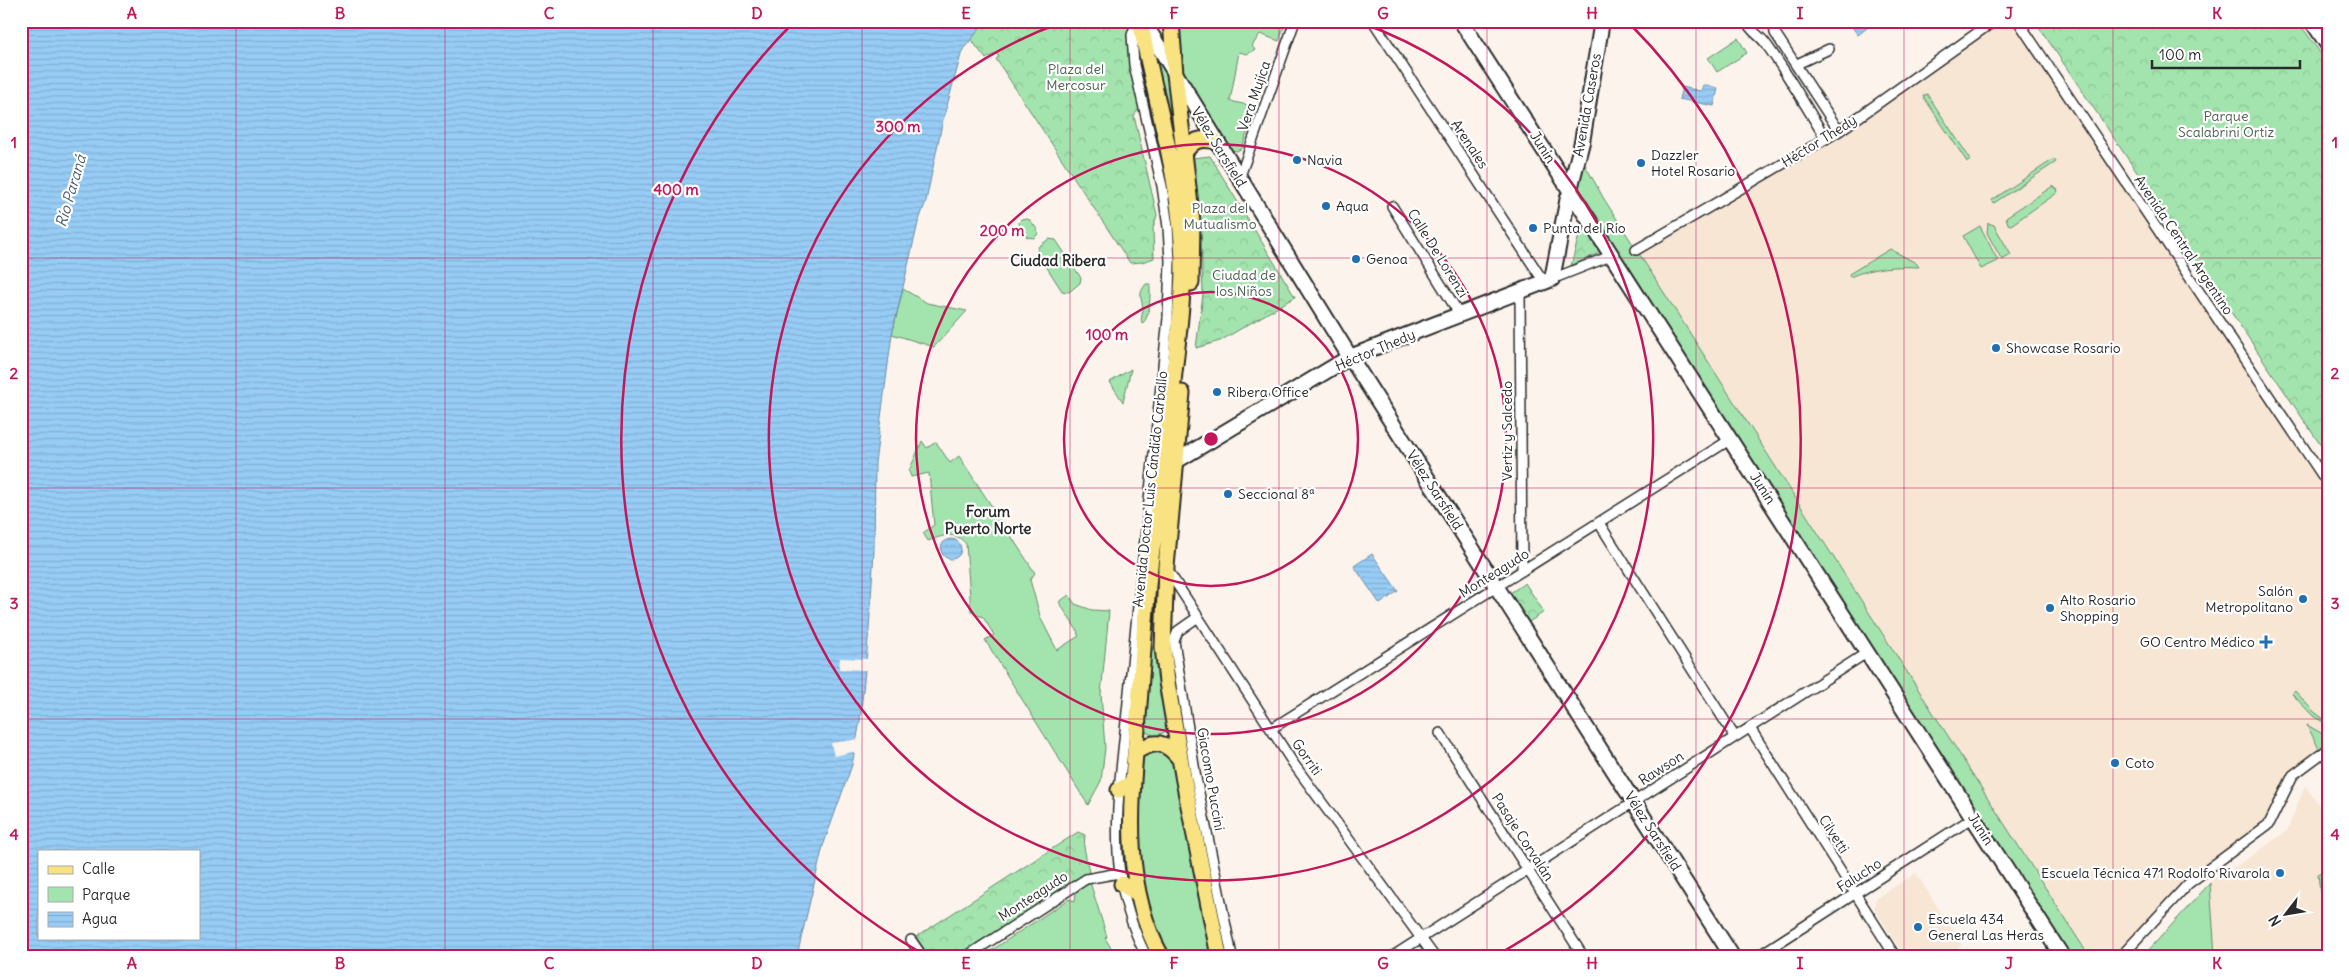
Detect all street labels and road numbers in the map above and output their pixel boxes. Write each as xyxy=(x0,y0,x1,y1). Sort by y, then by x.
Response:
street label: Avenida Caseros xyxy=(1569,52,1605,158)
street label: Vera Mujíca xyxy=(1234,58,1274,134)
street label: Vélez Sarsfield xyxy=(1187,104,1251,190)
street label: Héctor Thedy xyxy=(1778,111,1860,171)
street label: Arenales xyxy=(1447,116,1493,172)
street label: Junín xyxy=(1526,128,1560,166)
street label: Avenida Central Argentino xyxy=(2130,172,2238,318)
street label: Calle De Lorenzi xyxy=(1404,205,1472,301)
street label: Héctor Thedy xyxy=(1332,325,1418,375)
street label: Avenida Doctor Luis Cándido Carballo xyxy=(1129,370,1171,608)
street label: Vertiz y Salcedo xyxy=(1498,381,1516,481)
street label: Vélez Sarsfield xyxy=(1403,447,1467,533)
street label: Junín xyxy=(1746,469,1780,507)
street label: Monteagudo xyxy=(1456,544,1532,602)
street label: Giacomo Puccini xyxy=(1193,726,1229,832)
street label: Gorriti xyxy=(1288,735,1326,779)
street label: Rawson xyxy=(1635,747,1687,789)
street label: Vélez Sarsfield xyxy=(1621,788,1685,874)
street label: Pasaje Corvalán xyxy=(1488,790,1558,884)
street label: Junín xyxy=(1964,810,1998,848)
street label: Cilvetti xyxy=(1815,811,1853,857)
street label: Falucho xyxy=(1833,854,1885,896)
street label: Monteagudo xyxy=(995,867,1071,925)

